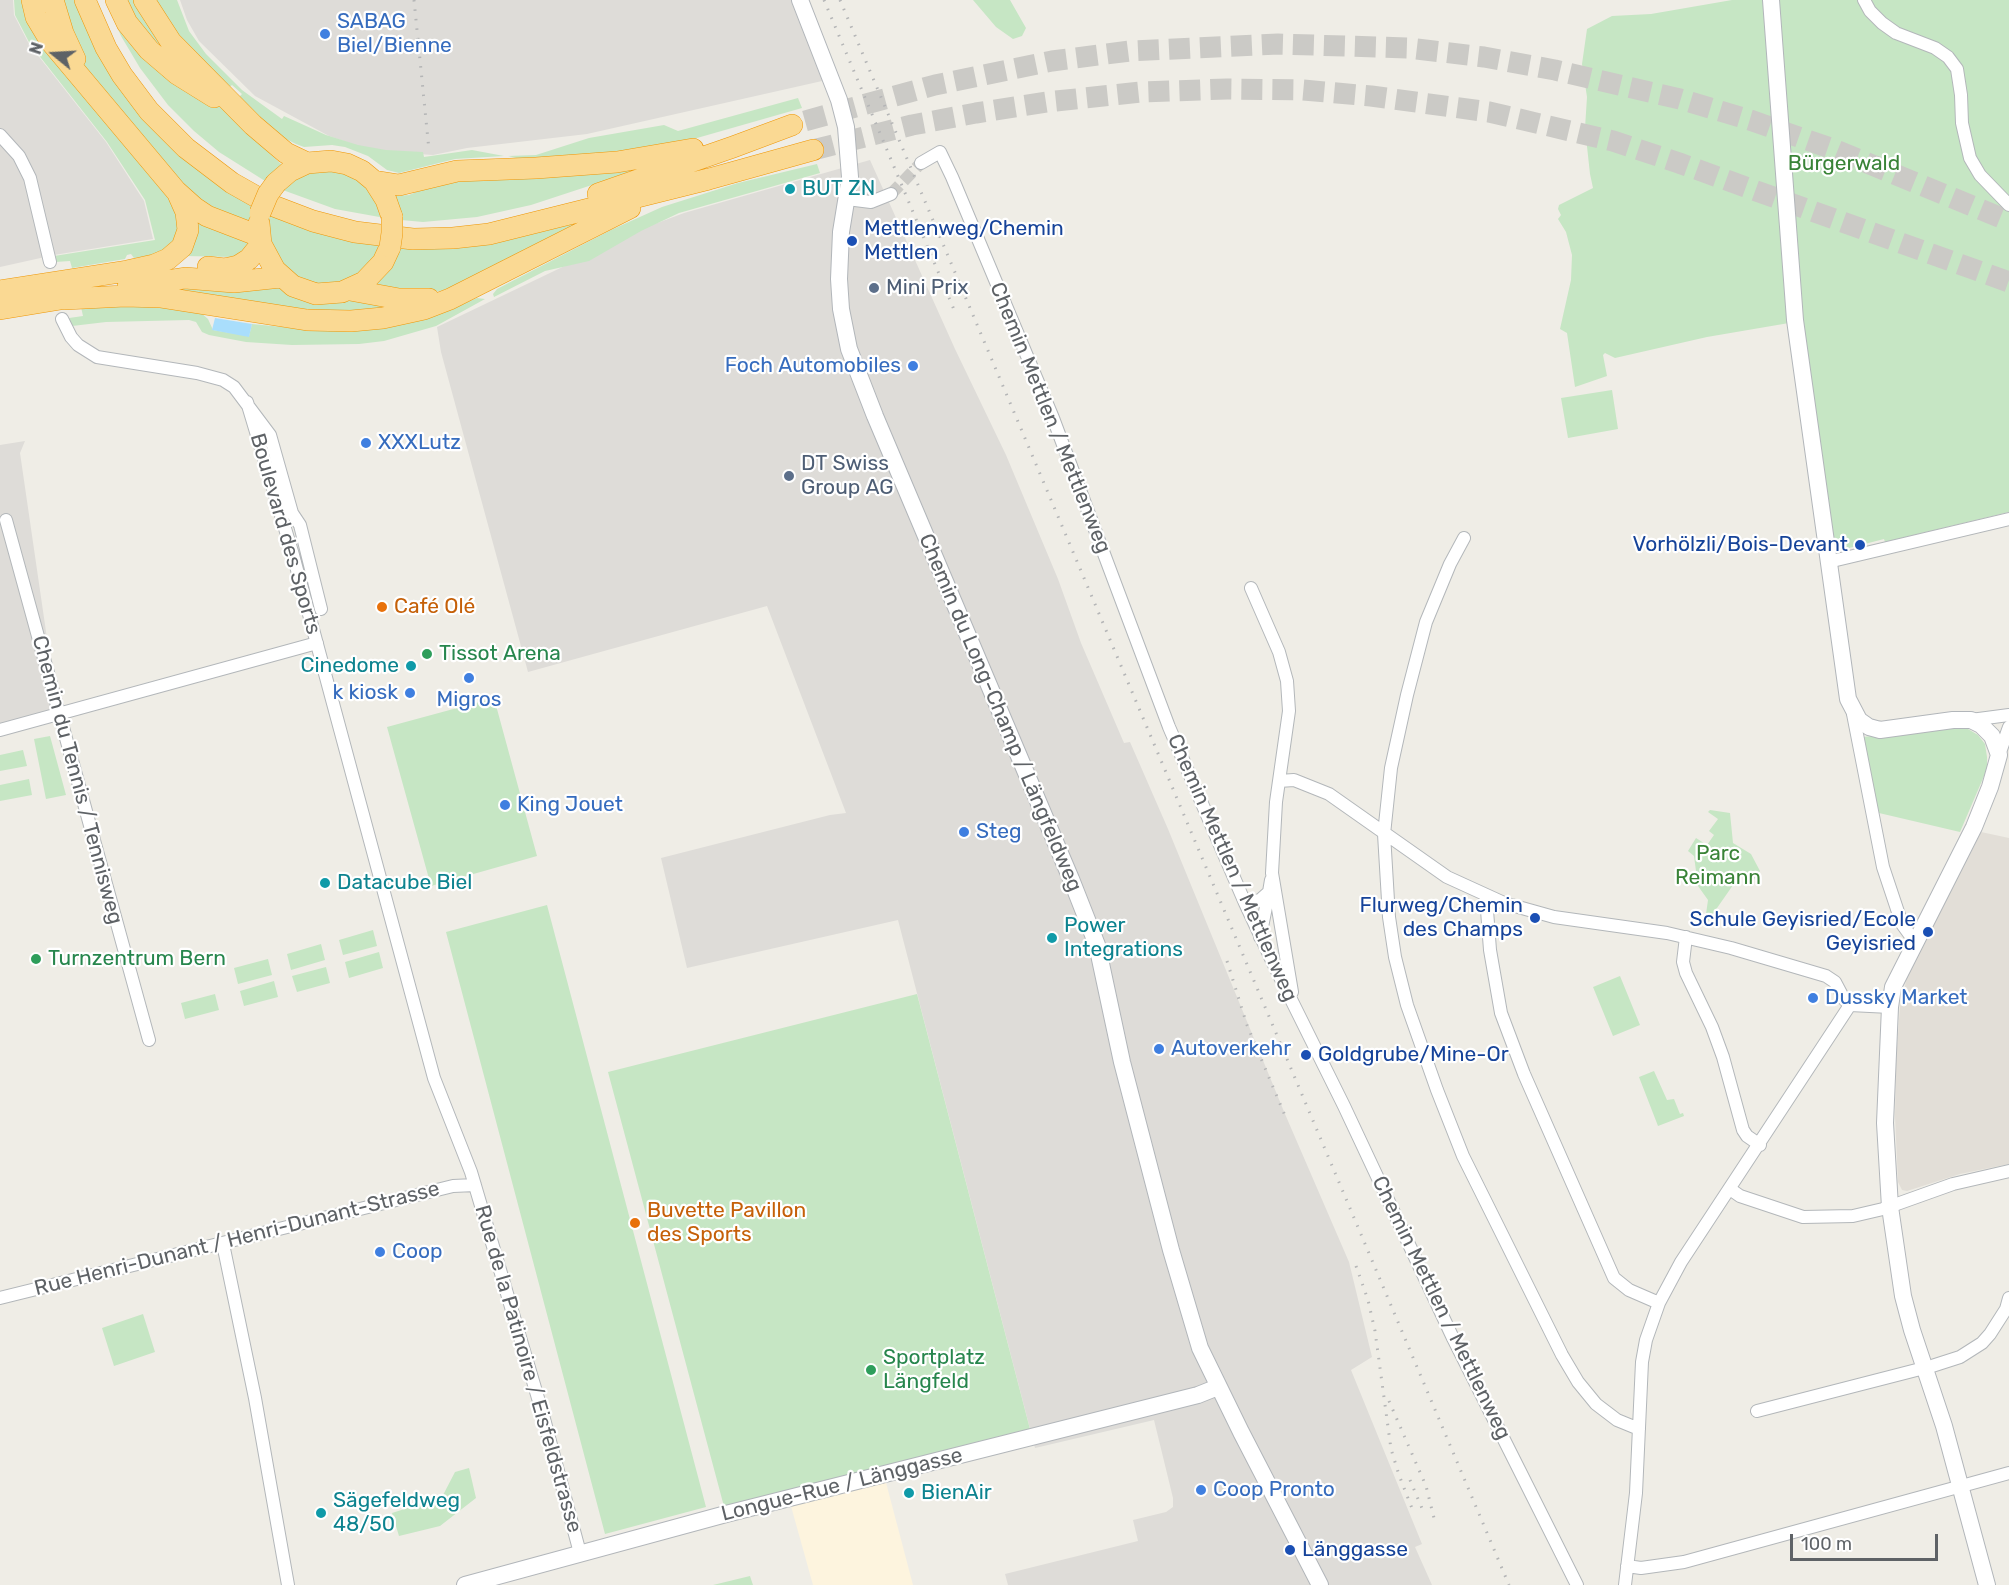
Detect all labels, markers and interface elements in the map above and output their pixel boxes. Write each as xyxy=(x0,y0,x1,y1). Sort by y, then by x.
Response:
place label: SABAG Biel/Bienne xyxy=(337,9,452,59)
north arrow xyxy=(24,24,84,84)
marker: SABAG Biel/Bienne xyxy=(318,27,332,41)
text: N xyxy=(26,40,47,57)
park label: Bürgerwald xyxy=(1788,151,1900,177)
place label: BUT ZN xyxy=(802,176,875,202)
marker: BUT ZN xyxy=(783,182,797,196)
place label: Mettlenweg/Chemin Mettlen xyxy=(864,216,1064,266)
marker: Mettlenweg/Chemin Mettlen xyxy=(845,234,859,248)
place label: Mini Prix xyxy=(886,275,969,301)
street label: Chemin Mettlen / Mettlenweg xyxy=(984,279,1116,557)
marker: Mini Prix xyxy=(867,281,881,295)
place label: Foch Automobiles xyxy=(725,353,901,379)
marker: Foch Automobiles xyxy=(906,359,920,373)
place label: XXXLutz xyxy=(378,430,461,456)
street label: Boulevard des Sports xyxy=(244,431,326,637)
marker: XXXLutz xyxy=(359,436,373,450)
place label: DT Swiss Group AG xyxy=(801,451,894,501)
marker: DT Swiss Group AG xyxy=(782,469,796,483)
street label: Chemin du Long-Champ / Längfeldweg xyxy=(913,530,1087,896)
place label: Vorhölzli/Bois-Devant xyxy=(1633,532,1848,558)
marker: Vorhölzli/Bois-Devant xyxy=(1853,538,1867,552)
place label: Café Olé xyxy=(394,594,475,620)
marker: Café Olé xyxy=(375,600,389,614)
street label: Chemin du Tennis / Tennisweg xyxy=(26,633,128,927)
place label: Tissot Arena xyxy=(439,641,561,667)
marker: Tissot Arena xyxy=(420,647,434,661)
place label: Cinedome xyxy=(300,653,399,679)
marker: Cinedome xyxy=(404,659,418,673)
marker: Migros xyxy=(462,671,476,685)
place label: k kiosk xyxy=(333,680,398,706)
marker: k kiosk xyxy=(403,686,417,700)
place label: Migros xyxy=(437,687,501,713)
street label: Chemin Mettlen / Mettlenweg xyxy=(1162,730,1302,1006)
place label: King Jouet xyxy=(517,792,623,818)
marker: King Jouet xyxy=(498,798,512,812)
place label: Steg xyxy=(976,819,1022,845)
marker: Steg xyxy=(957,825,971,839)
park label: Parc Reimann xyxy=(1675,841,1761,891)
place label: Datacube Biel xyxy=(337,870,472,896)
marker: Datacube Biel xyxy=(318,876,332,890)
place label: Flurweg/Chemin des Champs xyxy=(1359,893,1523,943)
place label: Schule Geyisried/Ecole Geyisried xyxy=(1690,907,1916,957)
marker: Flurweg/Chemin des Champs xyxy=(1528,911,1542,925)
place label: Power Integrations xyxy=(1064,913,1183,963)
marker: Schule Geyisried/Ecole Geyisried xyxy=(1921,925,1935,939)
marker: Power Integrations xyxy=(1045,931,1059,945)
place label: Turnzentrum Bern xyxy=(48,946,226,972)
marker: Turnzentrum Bern xyxy=(29,952,43,966)
place label: Dussky Market xyxy=(1825,985,1968,1011)
marker: Dussky Market xyxy=(1806,991,1820,1005)
place label: Autoverkehr xyxy=(1171,1036,1291,1062)
marker: Autoverkehr xyxy=(1152,1042,1166,1056)
place label: Goldgrube/Mine-Or xyxy=(1318,1042,1509,1068)
marker: Goldgrube/Mine-Or xyxy=(1299,1048,1313,1062)
street label: Chemin Mettlen / Mettlenweg xyxy=(1366,1172,1516,1444)
street label: Rue Henri-Dunant / Henri-Dunant-Strasse xyxy=(32,1176,442,1302)
place label: Buvette Pavillon des Sports xyxy=(647,1198,806,1248)
street label: Rue de la Patinoire / Eisfeldstrasse xyxy=(469,1202,587,1536)
marker: Buvette Pavillon des Sports xyxy=(628,1216,642,1230)
place label: Coop xyxy=(392,1239,443,1265)
marker: Coop xyxy=(373,1245,387,1259)
place label: Sportplatz Längfeld xyxy=(883,1345,985,1395)
marker: Sportplatz Längfeld xyxy=(864,1363,878,1377)
street label: Longue-Rue / Länggasse xyxy=(719,1443,965,1527)
place label: Coop Pronto xyxy=(1213,1477,1335,1503)
place label: BienAir xyxy=(921,1480,992,1506)
marker: Coop Pronto xyxy=(1194,1483,1208,1497)
marker: BienAir xyxy=(902,1486,916,1500)
place label: Sägefeldweg 48/50 xyxy=(333,1488,460,1538)
marker: Sägefeldweg 48/50 xyxy=(314,1506,328,1520)
scale bar xyxy=(1793,1522,1942,1560)
text: 100 m xyxy=(1801,1533,1852,1555)
place label: Länggasse xyxy=(1302,1537,1408,1563)
marker: Länggasse xyxy=(1283,1543,1297,1557)

